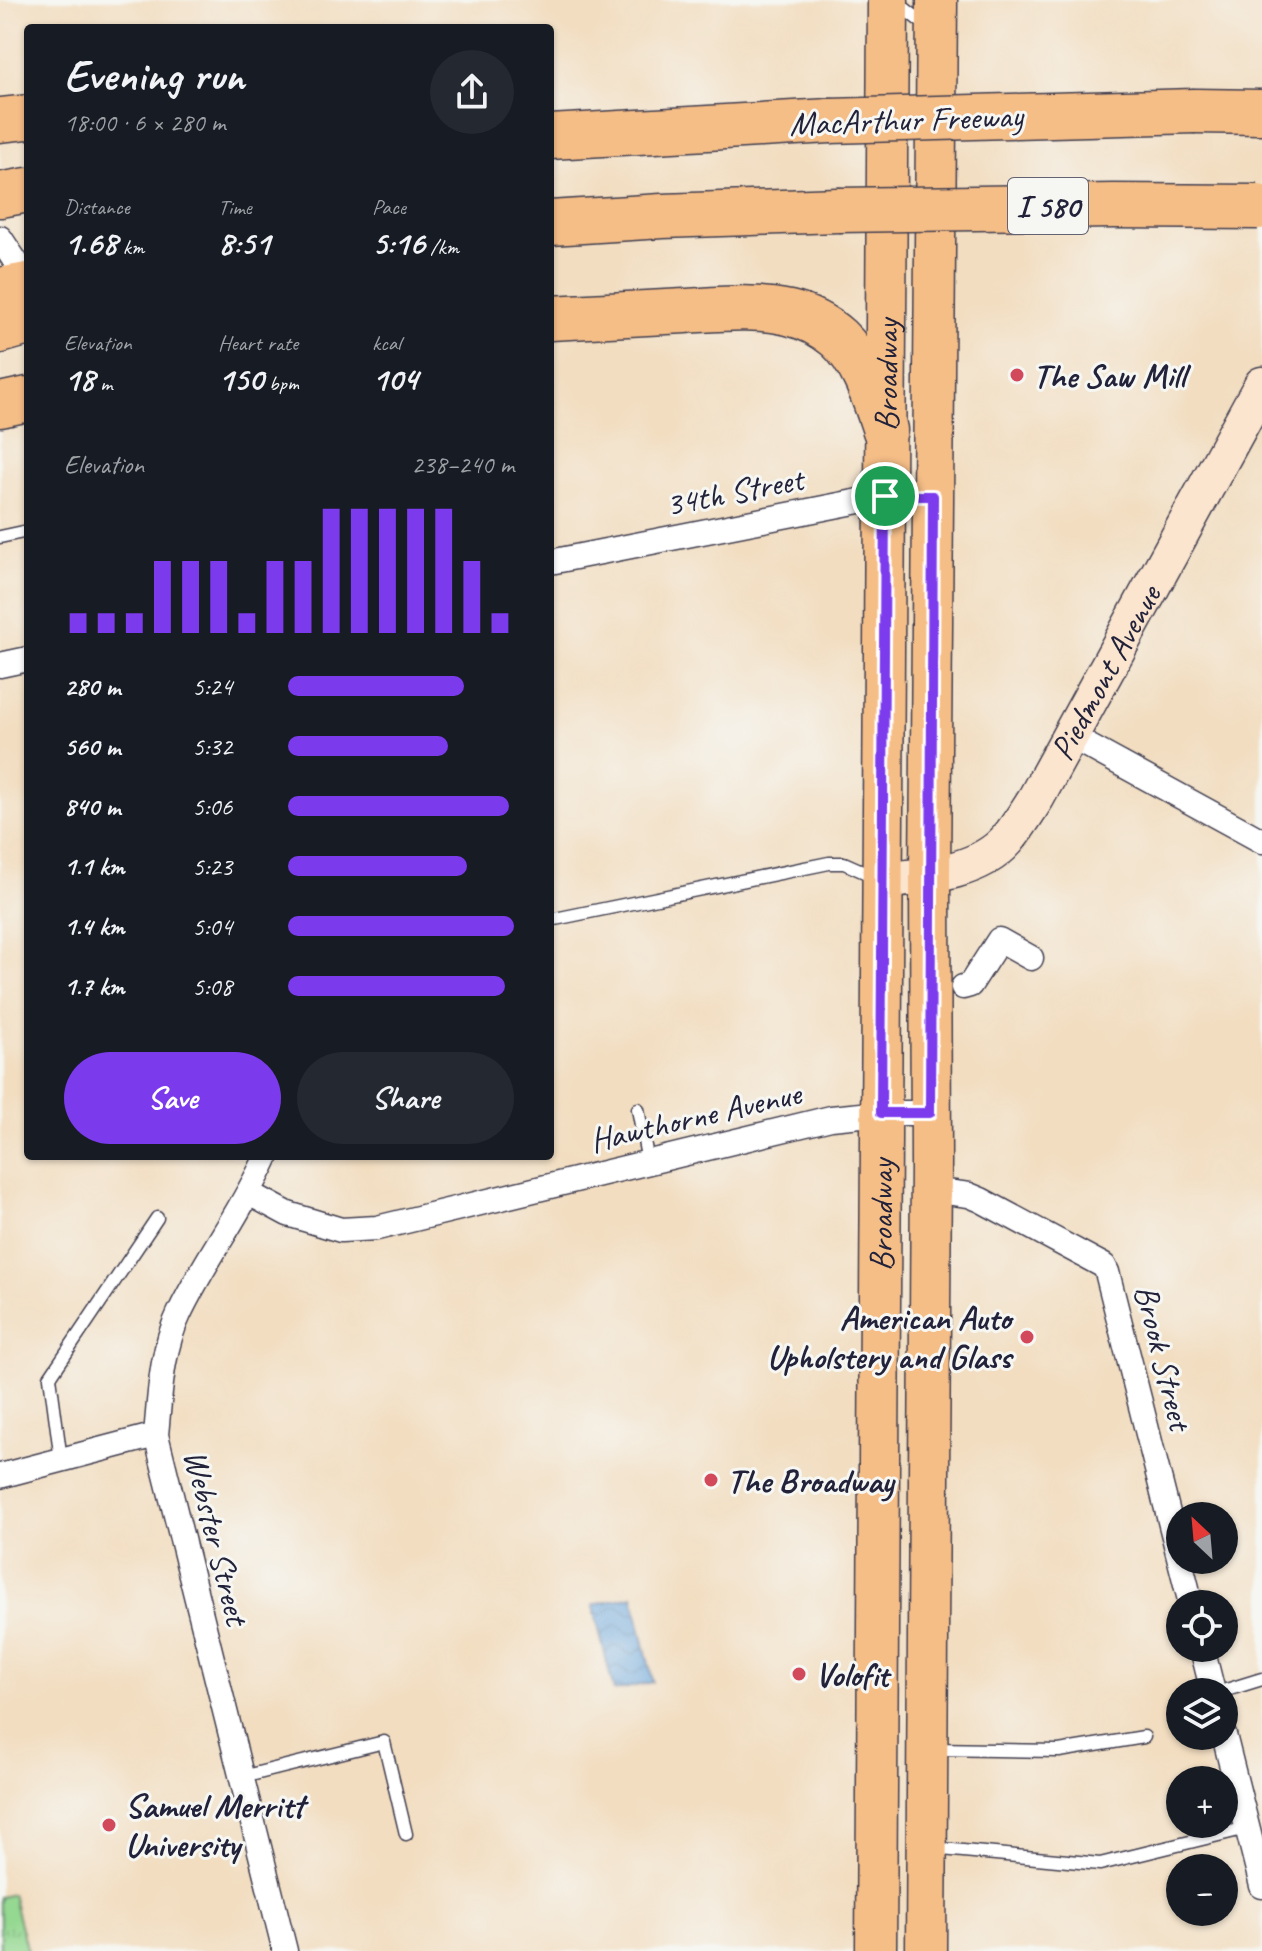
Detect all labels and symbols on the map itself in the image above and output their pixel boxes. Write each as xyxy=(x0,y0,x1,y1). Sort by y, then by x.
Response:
street label: MacArthur Freeway xyxy=(789,94,1026,145)
road number: I 580 xyxy=(1008,178,1088,234)
street label: Broadway xyxy=(864,316,908,431)
place label: The Saw Mill xyxy=(1033,354,1192,397)
marker: The Saw Mill xyxy=(1008,366,1026,384)
street label: 34th Street xyxy=(662,456,810,526)
pin xyxy=(851,462,919,530)
street label: Piedmont Avenue xyxy=(1040,576,1171,767)
street label: Hawthorne Avenue xyxy=(586,1071,807,1162)
street label: Broadway xyxy=(859,1156,903,1271)
street label: Brook Street xyxy=(1125,1280,1203,1438)
place label: American Auto Upholstery and Glass xyxy=(767,1296,1015,1378)
marker: American Auto Upholstery and Glass xyxy=(1018,1328,1036,1346)
street label: Webster Street xyxy=(174,1445,260,1633)
place label: The Broadway xyxy=(727,1459,896,1502)
marker: The Broadway xyxy=(702,1471,720,1489)
north arrow xyxy=(1166,1502,1238,1574)
place label: Volofit xyxy=(815,1653,892,1696)
marker: Volofit xyxy=(790,1665,808,1683)
place label: Samuel Merritt University xyxy=(125,1784,309,1866)
marker: Samuel Merritt University xyxy=(100,1816,118,1834)

